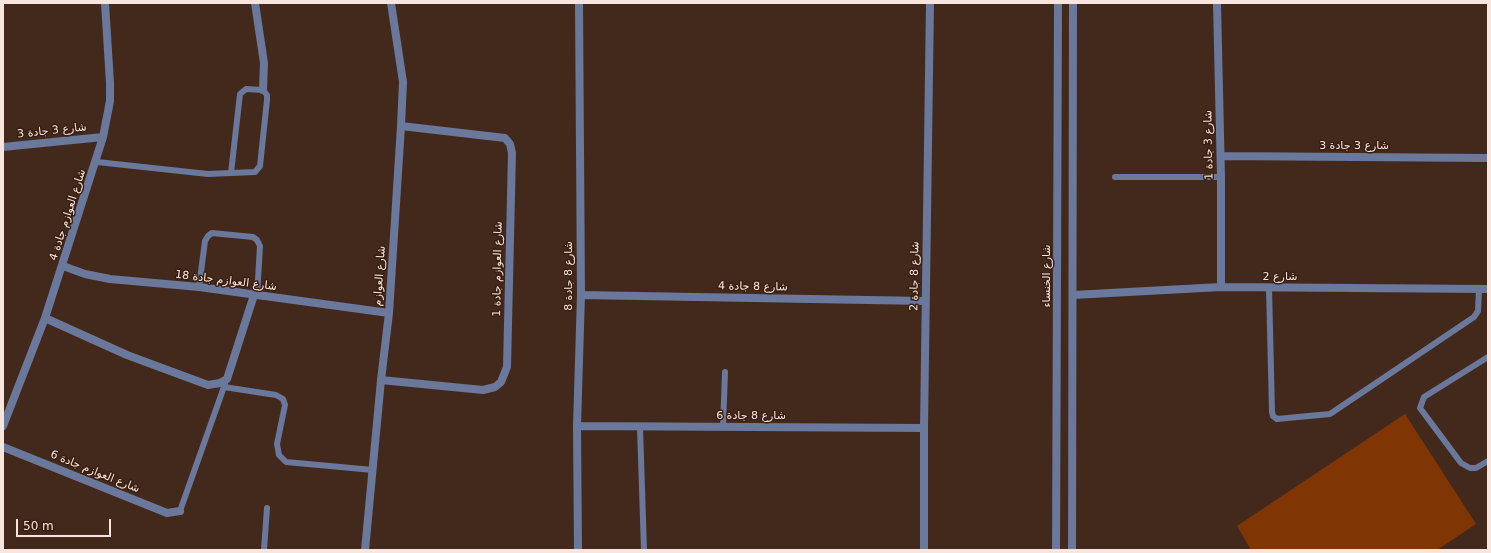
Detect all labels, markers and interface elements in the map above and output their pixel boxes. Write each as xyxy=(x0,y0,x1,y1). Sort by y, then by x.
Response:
street label: شارع 3 جادة 1 xyxy=(1202,110,1216,180)
street label: شارع 3 جادة 3 xyxy=(17,121,87,141)
street label: شارع 3 جادة 3 xyxy=(1319,139,1389,153)
street label: شارع العوازم جادة 4 xyxy=(47,168,89,262)
street label: شارع العوازم جادة 1 xyxy=(491,221,505,317)
street label: شارع 8 جادة 8 xyxy=(562,241,576,311)
street label: شارع 8 جادة 2 xyxy=(908,241,922,311)
street label: شارع الخنساء xyxy=(1040,244,1054,308)
street label: شارع العوازم xyxy=(371,245,389,307)
street label: شارع العوازم جادة 18 xyxy=(174,268,278,294)
street label: شارع 2 xyxy=(1263,270,1297,284)
street label: شارع 8 جادة 4 xyxy=(718,280,788,294)
street label: شارع 8 جادة 6 xyxy=(716,409,786,423)
street label: شارع العوازم جادة 6 xyxy=(48,448,142,496)
scale bar xyxy=(18,511,113,537)
text: 50 m xyxy=(23,519,54,533)

